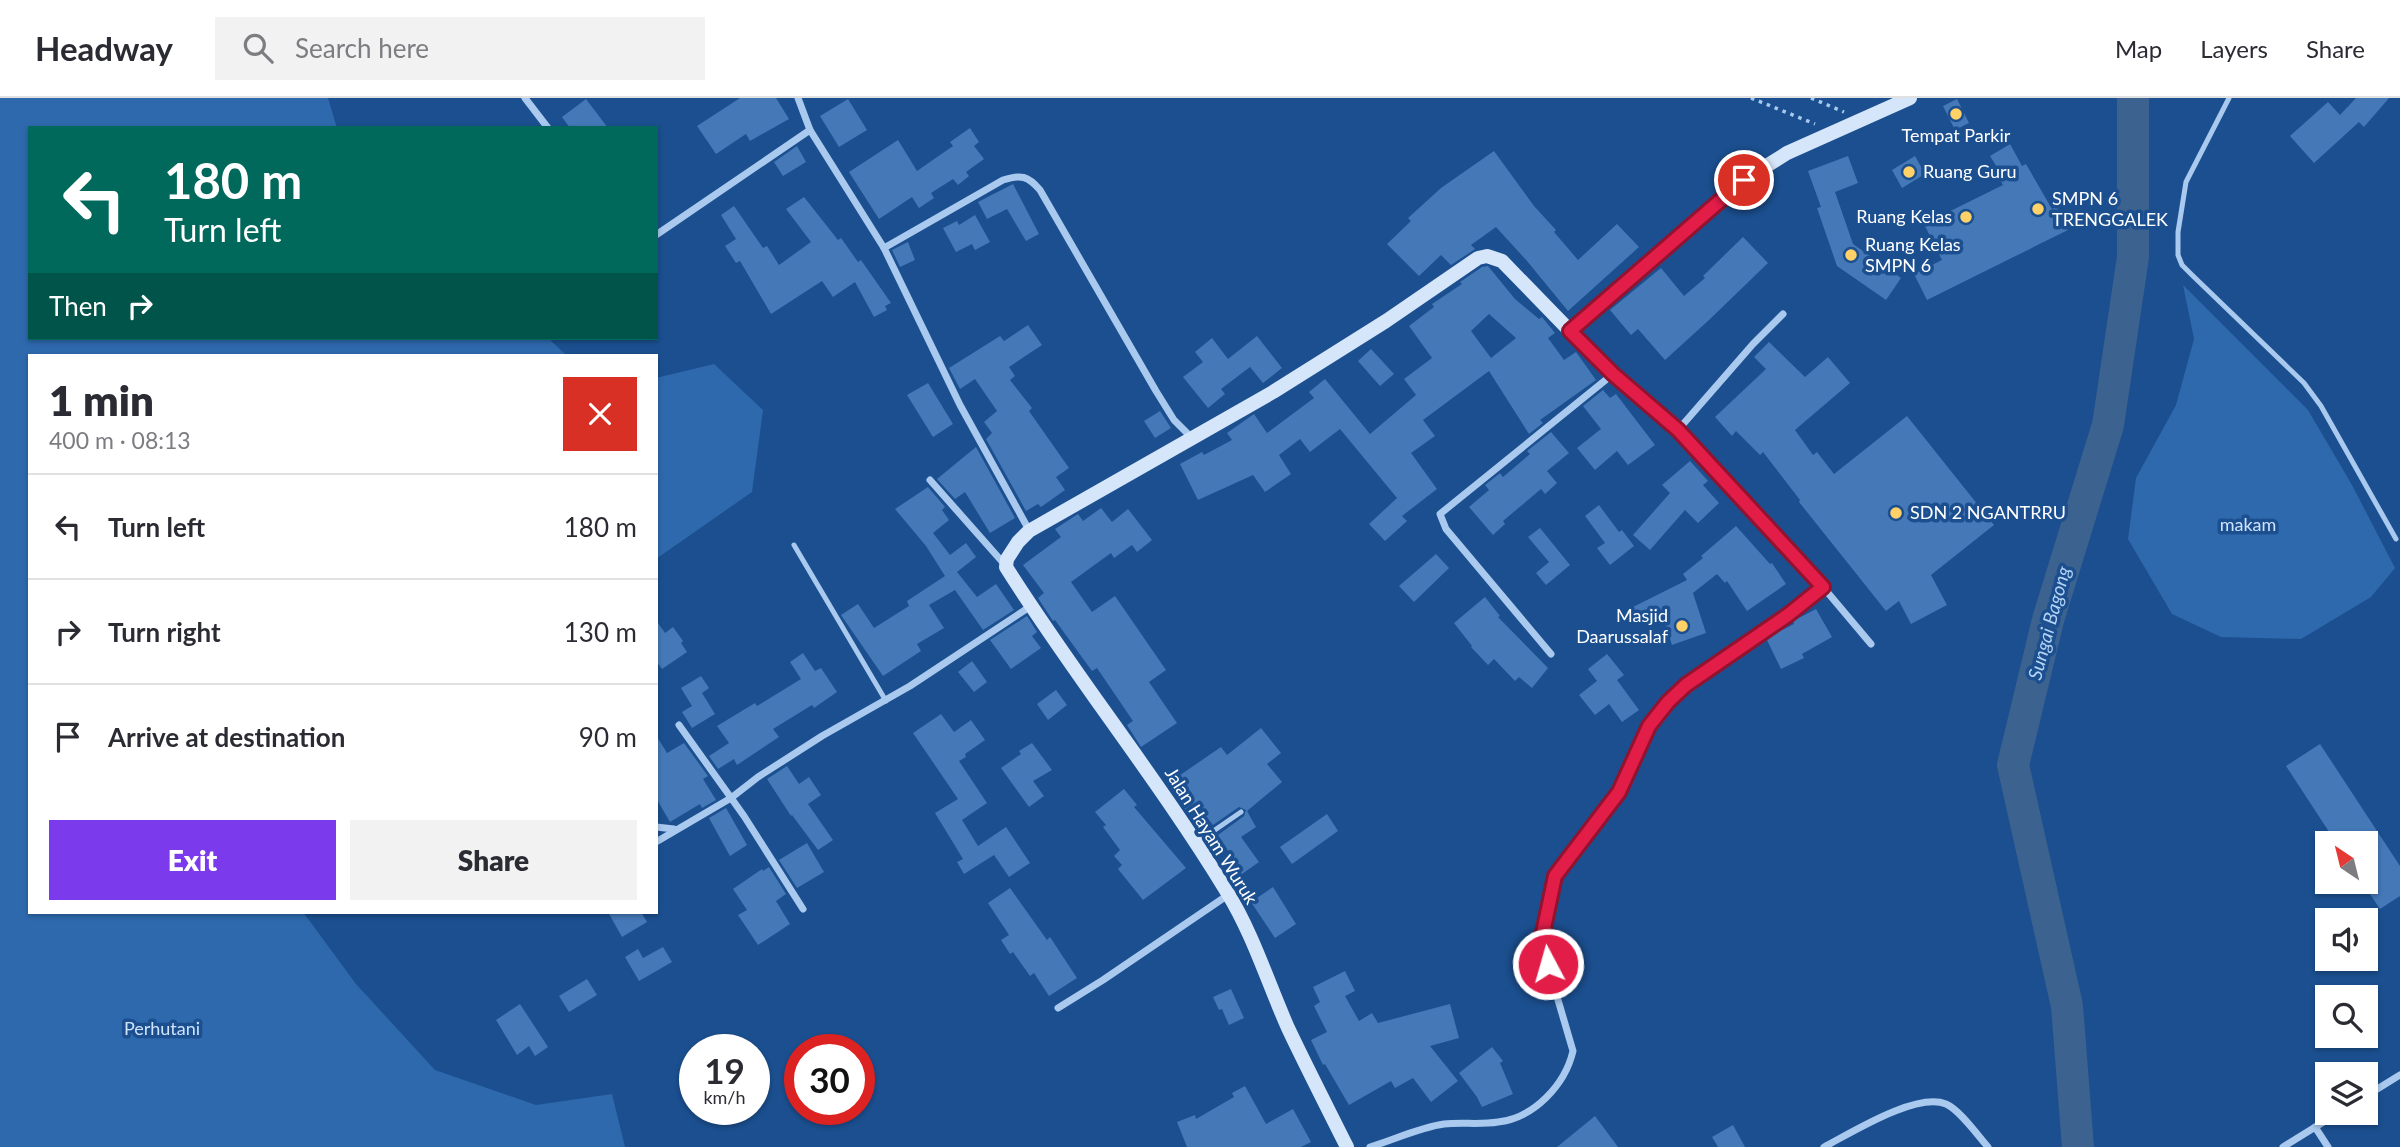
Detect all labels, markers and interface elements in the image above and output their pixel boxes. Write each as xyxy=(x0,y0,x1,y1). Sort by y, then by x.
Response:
search box xyxy=(215,17,705,80)
text: Headway xyxy=(35,28,173,68)
icon: search xyxy=(239,29,277,67)
text: Search here xyxy=(295,32,429,64)
text: Map xyxy=(2115,34,2162,63)
text: Layers xyxy=(2200,34,2268,63)
text: Share xyxy=(2306,34,2365,63)
marker: Tempat Parkir xyxy=(1948,106,1964,122)
place label: Tempat Parkir xyxy=(1902,124,2011,146)
pin xyxy=(1714,150,1774,210)
text: 180 m xyxy=(164,151,302,209)
icon: left xyxy=(49,154,140,245)
place label: Ruang Guru xyxy=(1923,160,2017,182)
icon: arrive xyxy=(1725,161,1763,199)
marker: Ruang Guru xyxy=(1901,164,1917,180)
place label: SMPN 6 TRENGGALEK xyxy=(2052,187,2168,230)
marker: SMPN 6 TRENGGALEK xyxy=(2030,201,2046,217)
place label: Ruang Kelas xyxy=(1856,205,1952,227)
marker: Ruang Kelas xyxy=(1958,209,1974,225)
text: Turn left xyxy=(164,210,281,249)
place label: Ruang Kelas SMPN 6 xyxy=(1865,233,1961,276)
marker: Ruang Kelas SMPN 6 xyxy=(1843,247,1859,263)
icon: right xyxy=(121,287,159,325)
text: Then xyxy=(49,290,107,322)
text: 1 min xyxy=(49,375,154,425)
button: close xyxy=(563,377,637,451)
text: 400 m · 08:13 xyxy=(49,426,191,454)
place label: SDN 2 NGANTRRU xyxy=(1910,501,2066,523)
marker: SDN 2 NGANTRRU xyxy=(1888,505,1904,521)
icon: left xyxy=(49,508,87,546)
text: Turn left xyxy=(108,511,205,543)
text: 180 m xyxy=(564,511,637,543)
park label: makam xyxy=(2220,513,2276,535)
water label: Sungai Bagong xyxy=(2022,563,2075,682)
place label: Masjid Daarussalaf xyxy=(1576,604,1669,647)
icon: right xyxy=(49,613,87,651)
text: Turn right xyxy=(108,616,221,648)
text: 130 m xyxy=(564,616,637,648)
marker: Masjid Daarussalaf xyxy=(1674,618,1690,634)
icon: arrive xyxy=(49,718,87,756)
text: Arrive at destination xyxy=(108,721,345,753)
text: 90 m xyxy=(579,721,637,753)
street label: Jalan Hayam Wuruk xyxy=(1161,763,1263,909)
button: Exit xyxy=(49,820,336,900)
button: Share xyxy=(350,820,637,900)
north arrow xyxy=(2315,831,2378,894)
map controls xyxy=(2315,831,2378,1125)
button: sound xyxy=(2315,908,2378,971)
position arrow xyxy=(1511,927,1585,1001)
button: search xyxy=(2315,985,2378,1048)
park label: Perhutani xyxy=(124,1017,200,1039)
speed limit sign: 30 xyxy=(784,1034,875,1125)
text: 19 xyxy=(704,1049,745,1091)
button: layers xyxy=(2315,1062,2378,1125)
text: km/h xyxy=(703,1086,746,1108)

